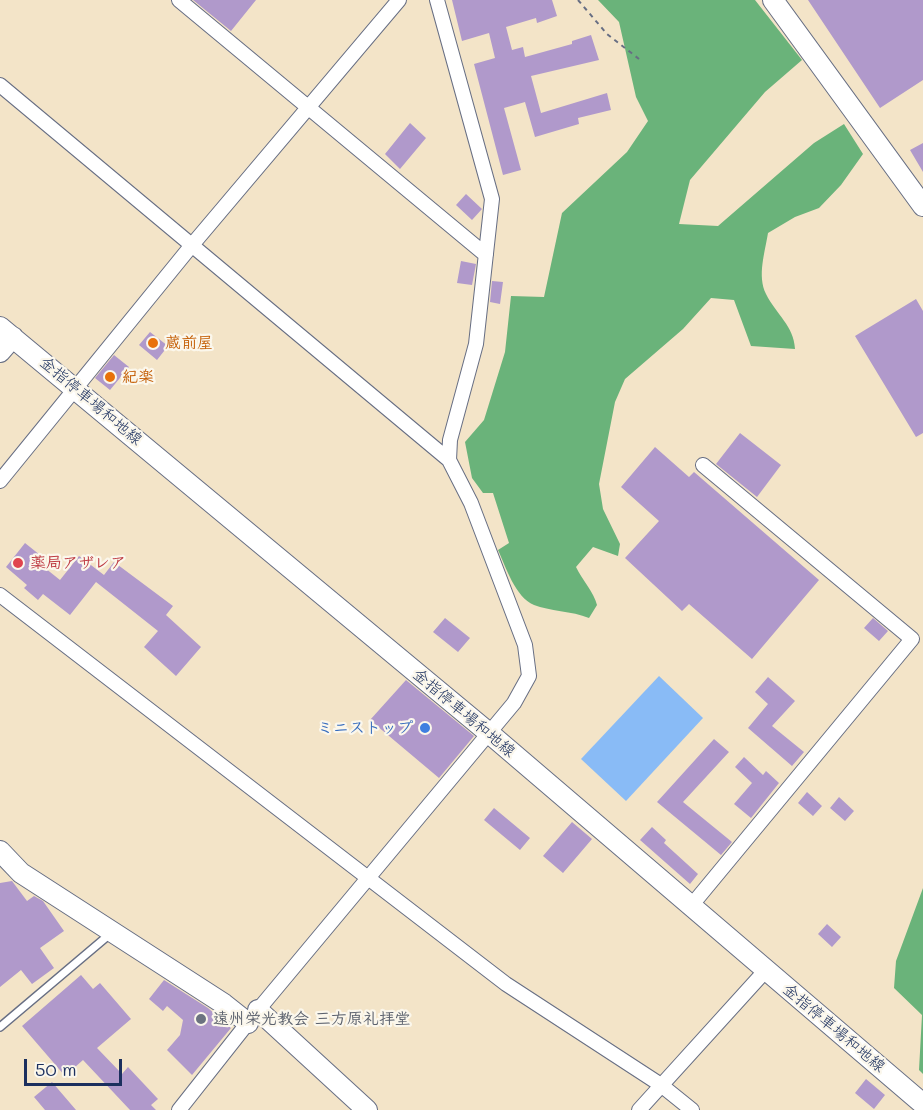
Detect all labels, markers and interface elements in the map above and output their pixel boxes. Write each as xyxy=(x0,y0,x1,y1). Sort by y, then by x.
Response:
place label: 蔵前屋 xyxy=(165,333,213,353)
marker: 蔵前屋 xyxy=(146,336,160,350)
street label: 金指停車場和地線 xyxy=(36,353,146,449)
place label: 紀楽 xyxy=(122,367,154,387)
marker: 紀楽 xyxy=(103,370,117,384)
place label: 薬局アザレア xyxy=(30,553,126,573)
marker: 薬局アザレア xyxy=(11,556,25,570)
street label: 金指停車場和地線 xyxy=(409,665,519,761)
place label: ミニストップ xyxy=(317,718,413,738)
marker: ミニストップ xyxy=(418,721,432,735)
street label: 金指停車場和地線 xyxy=(779,980,889,1076)
place label: 遠州栄光教会 三方原礼拝堂 xyxy=(213,1009,411,1029)
marker: 遠州栄光教会 三方原礼拝堂 xyxy=(194,1012,208,1026)
scale bar xyxy=(27,1047,124,1085)
text: 50 m xyxy=(35,1057,77,1081)

